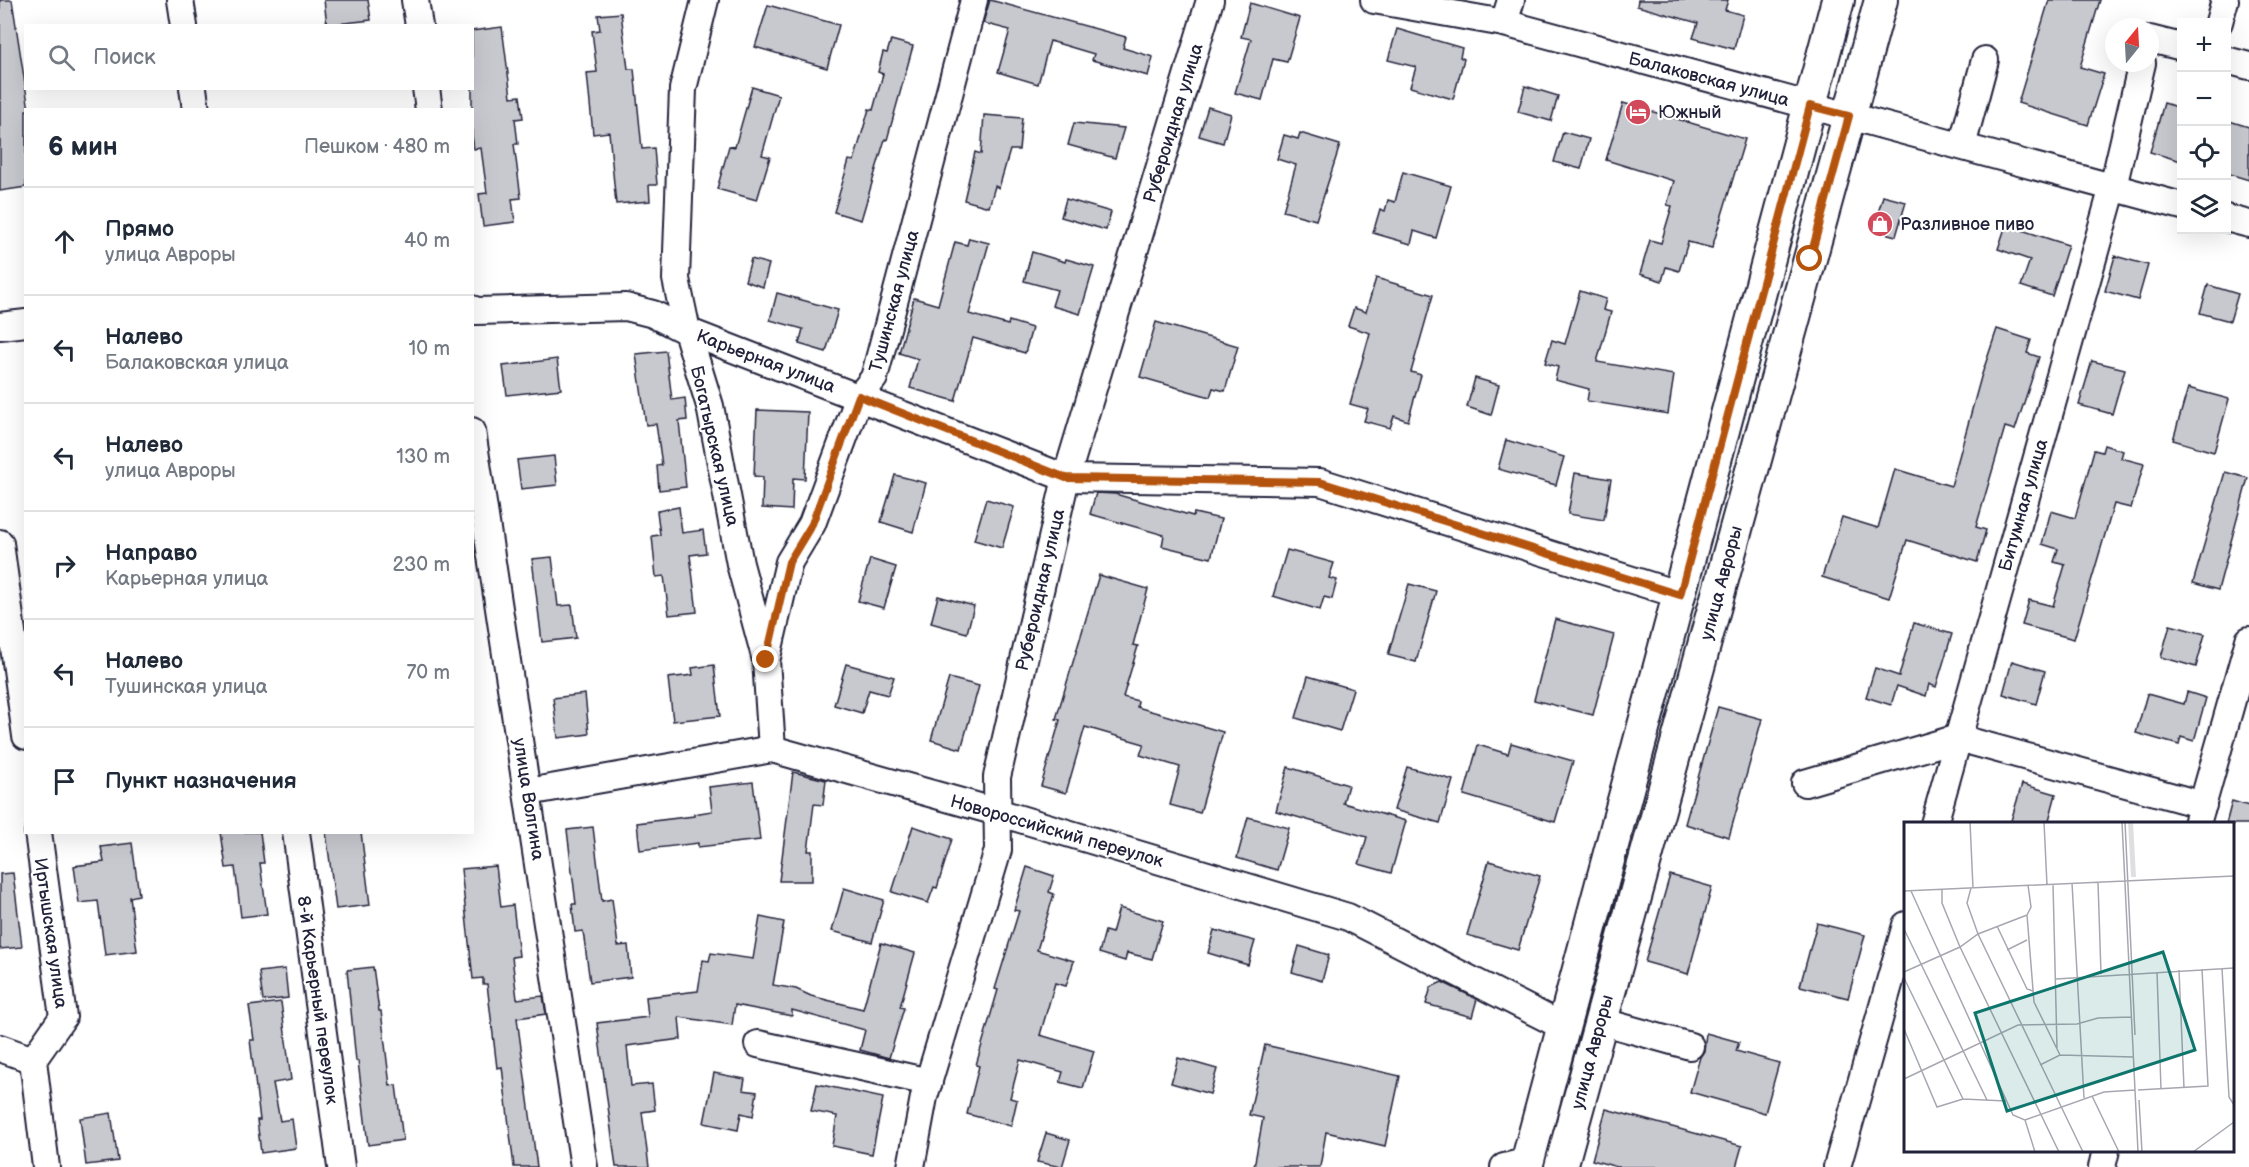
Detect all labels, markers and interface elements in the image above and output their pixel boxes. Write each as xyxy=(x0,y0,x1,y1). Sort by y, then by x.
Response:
north arrow xyxy=(2105,18,2159,72)
map controls xyxy=(2177,18,2231,234)
button: + xyxy=(2177,18,2231,72)
search box xyxy=(24,24,474,90)
icon: search xyxy=(45,41,78,74)
street label: Рубероидная улица xyxy=(1139,41,1208,205)
text: Поиск xyxy=(93,44,156,71)
street label: Балаковская улица xyxy=(1626,48,1792,111)
button: − xyxy=(2177,72,2231,126)
hotel icon: Южный xyxy=(1623,97,1653,127)
place label: Южный xyxy=(1658,102,1722,123)
button: locate xyxy=(2177,126,2231,180)
text: 6 мин xyxy=(48,132,118,163)
text: Пешком · 480 m xyxy=(304,135,450,159)
button: layers xyxy=(2177,180,2231,234)
shop icon: Разливное пиво xyxy=(1865,209,1895,239)
place label: Разливное пиво xyxy=(1900,214,2034,235)
text: Прямо xyxy=(105,216,174,243)
icon: ahead xyxy=(48,225,81,258)
street label: Тушинская улица xyxy=(865,227,924,374)
text: 40 m xyxy=(404,229,450,253)
text: улица Авроры xyxy=(105,243,236,267)
route start xyxy=(1796,245,1822,271)
text: Налево xyxy=(105,324,183,351)
street label: Карьерная улица xyxy=(693,325,839,398)
icon: left xyxy=(48,333,81,366)
text: 10 m xyxy=(409,337,450,361)
text: Балаковская улица xyxy=(105,351,289,375)
street label: Богатырская улица xyxy=(686,364,743,529)
text: Налево xyxy=(105,432,183,459)
street label: Битумная улица xyxy=(1995,436,2052,574)
icon: left xyxy=(48,441,81,474)
text: 130 m xyxy=(396,445,450,469)
text: улица Авроры xyxy=(105,459,236,483)
street label: Рубероидная улица xyxy=(1012,507,1069,673)
street label: улица Авроры xyxy=(1696,524,1747,643)
text: Направо xyxy=(105,540,197,567)
icon: right xyxy=(48,549,81,582)
text: 230 m xyxy=(393,553,450,577)
text: Карьерная улица xyxy=(105,567,268,591)
route end xyxy=(752,646,778,672)
text: Налево xyxy=(105,648,183,675)
icon: left xyxy=(48,657,81,690)
text: 70 m xyxy=(406,661,450,685)
text: Тушинская улица xyxy=(105,675,268,699)
street label: улица Волгина xyxy=(508,736,549,862)
icon: arrive xyxy=(48,765,81,798)
text: Пункт назначения xyxy=(105,768,297,795)
street label: Новороссийский переулок xyxy=(948,791,1166,872)
inset map xyxy=(1904,822,2234,1152)
street label: Иртышская улица xyxy=(30,856,72,1010)
street label: 8-й Карьерный переулок xyxy=(292,895,343,1106)
street label: улица Авроры xyxy=(1567,993,1618,1112)

